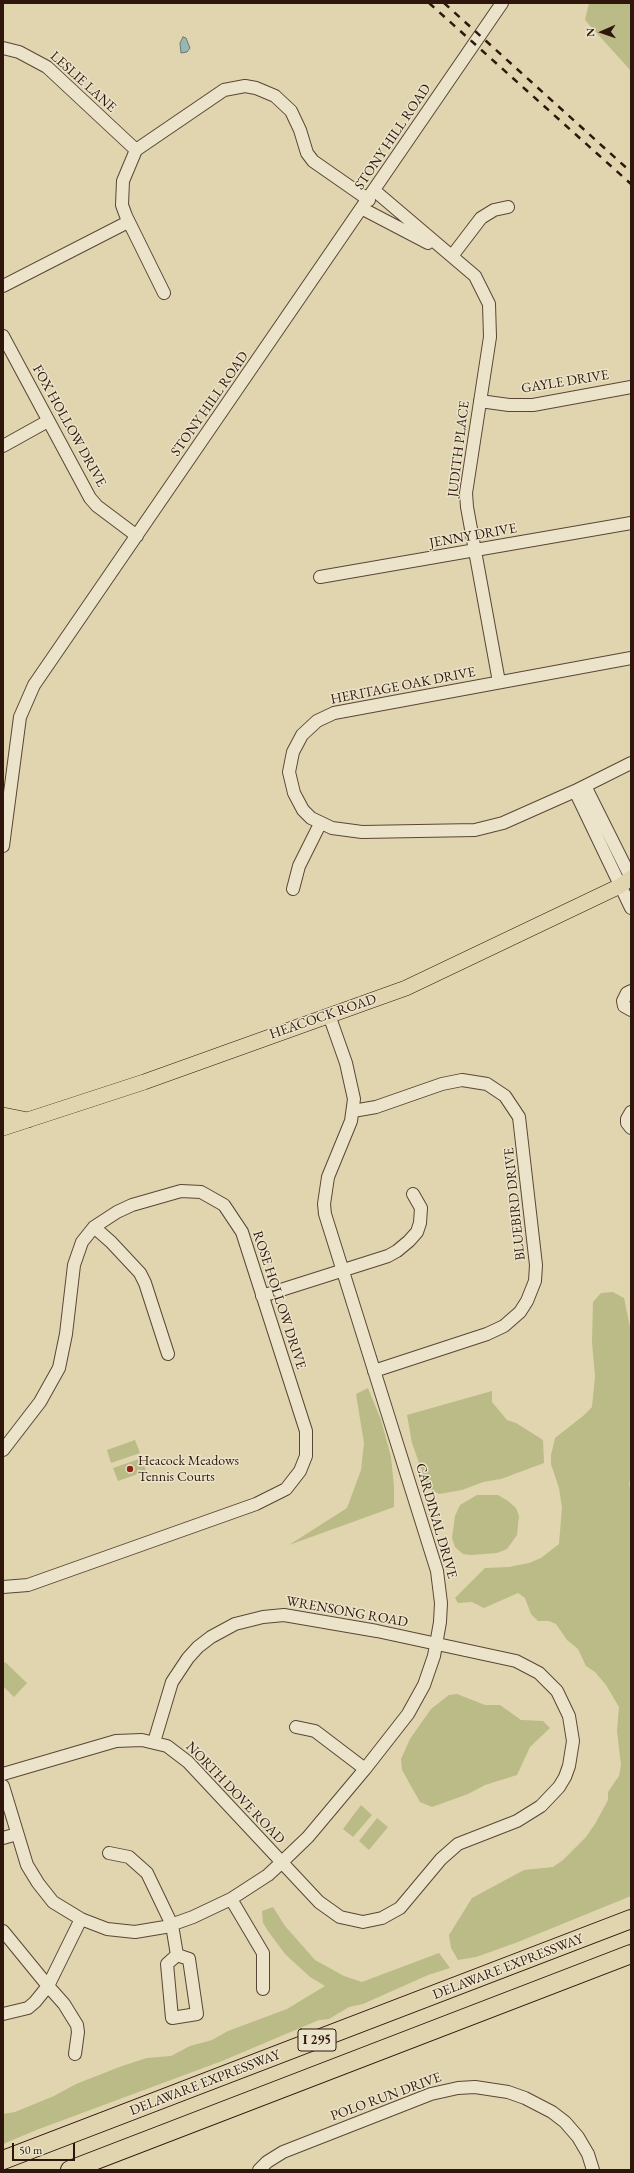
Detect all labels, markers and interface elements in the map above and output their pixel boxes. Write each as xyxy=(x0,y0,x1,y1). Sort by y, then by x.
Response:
north arrow xyxy=(582,12,622,52)
text: N xyxy=(583,28,597,37)
street label: LESLIE LANE xyxy=(47,48,119,116)
street label: STONY HILL ROAD xyxy=(351,81,435,193)
street label: STONY HILL ROAD xyxy=(168,348,252,460)
street label: FOX HOLLOW DRIVE xyxy=(28,362,110,490)
street label: GAYLE DRIVE xyxy=(520,367,610,397)
street label: JUDITH PLACE xyxy=(445,400,473,498)
street label: JENNY DRIVE xyxy=(428,520,518,552)
street label: HERITAGE OAK DRIVE xyxy=(329,664,477,708)
street label: HEACOCK ROAD xyxy=(267,991,379,1043)
street label: BLUEBIRD DRIVE xyxy=(501,1147,529,1261)
street label: ROSE HOLLOW DRIVE xyxy=(249,1229,309,1371)
place label: Heacock Meadows Tennis Courts xyxy=(138,1453,239,1486)
street label: CARDINAL DRIVE xyxy=(411,1461,461,1581)
marker: Heacock Meadows Tennis Courts xyxy=(125,1464,135,1474)
street label: WRENSONG ROAD xyxy=(285,1593,409,1631)
street label: NORTH DOVE ROAD xyxy=(182,1739,288,1847)
street label: DELAWARE EXPRESSWAY xyxy=(430,1931,586,2003)
road number: I 295 xyxy=(298,2029,336,2051)
street label: DELAWARE EXPRESSWAY xyxy=(127,2047,283,2119)
street label: POLO RUN DRIVE xyxy=(328,2069,444,2125)
scale bar xyxy=(14,2135,77,2161)
text: 50 m xyxy=(19,2142,42,2158)

